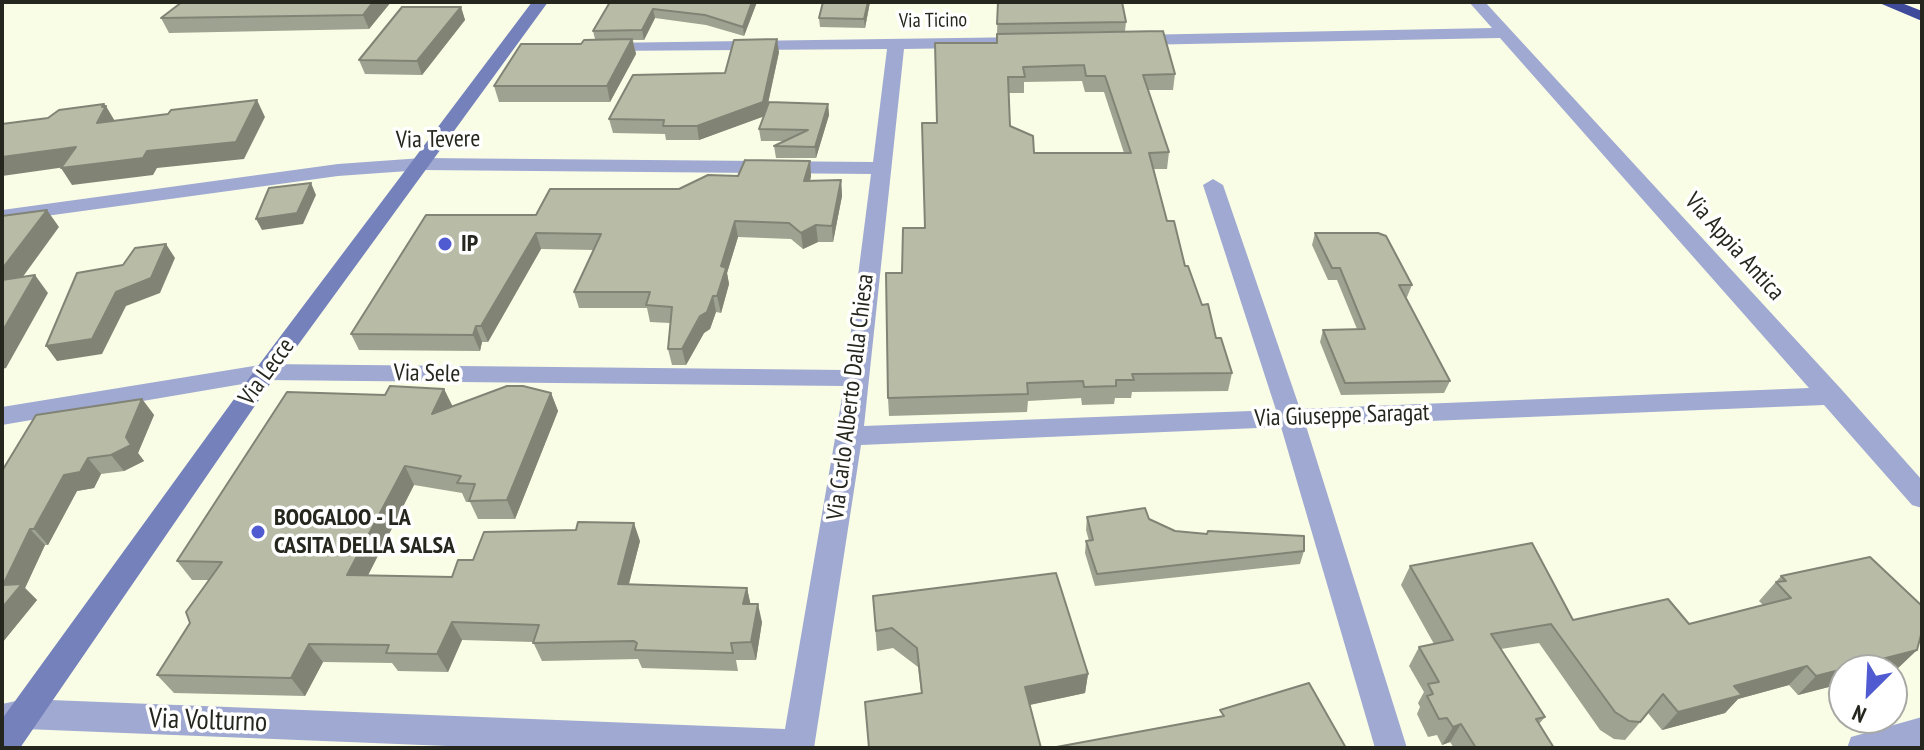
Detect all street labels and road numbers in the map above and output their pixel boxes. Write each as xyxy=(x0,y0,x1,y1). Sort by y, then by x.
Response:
street label: Via Ticino xyxy=(899,8,967,34)
street label: Via Tevere xyxy=(396,125,480,155)
street label: Via Appia Antica xyxy=(1678,187,1790,307)
street label: Via Carlo Alberto Dalla Chiesa xyxy=(822,272,880,522)
street label: Via Lecce xyxy=(233,333,301,411)
street label: Via Sele xyxy=(393,359,461,389)
street label: Via Giuseppe Saragat xyxy=(1254,399,1430,433)
street label: Via Volturno xyxy=(148,702,268,740)

